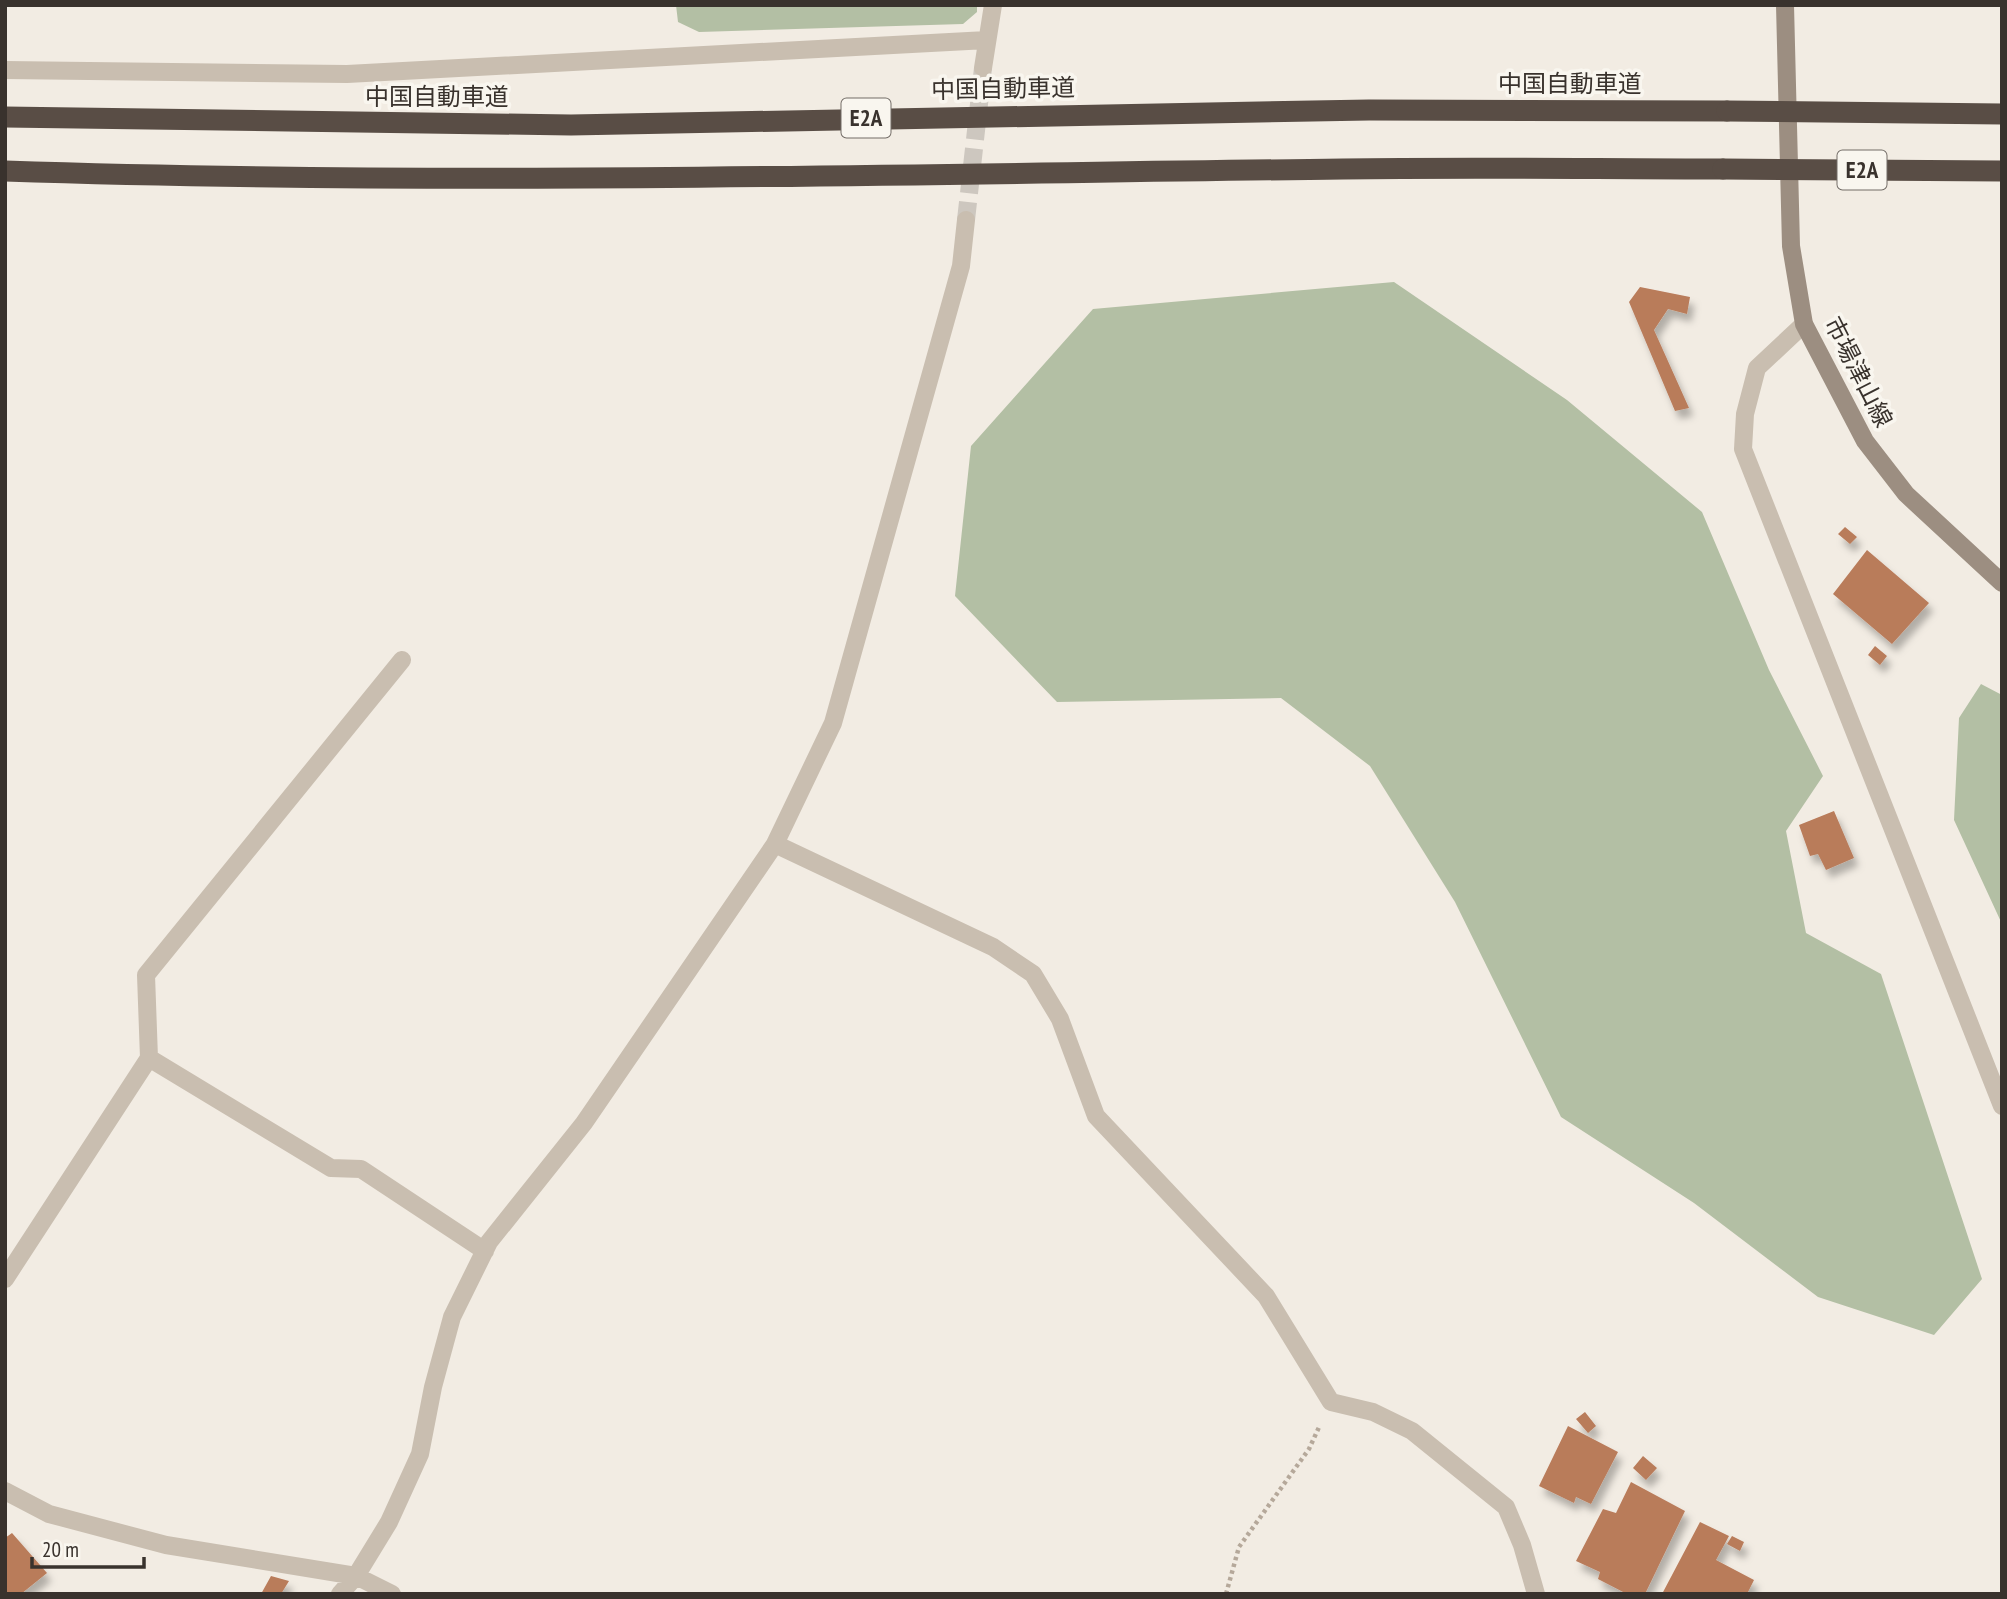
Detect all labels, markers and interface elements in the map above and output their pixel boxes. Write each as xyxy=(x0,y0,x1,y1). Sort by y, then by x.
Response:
street label: 中国自動車道 xyxy=(1498,68,1642,99)
street label: 中国自動車道 xyxy=(931,72,1075,105)
street label: 中国自動車道 xyxy=(365,81,509,112)
road number: E2A xyxy=(842,99,890,138)
road number: E2A xyxy=(1838,150,1886,190)
street label: 市場津山線 xyxy=(1817,311,1899,432)
scale bar xyxy=(32,1526,144,1570)
text: 20 m xyxy=(42,1536,79,1563)

